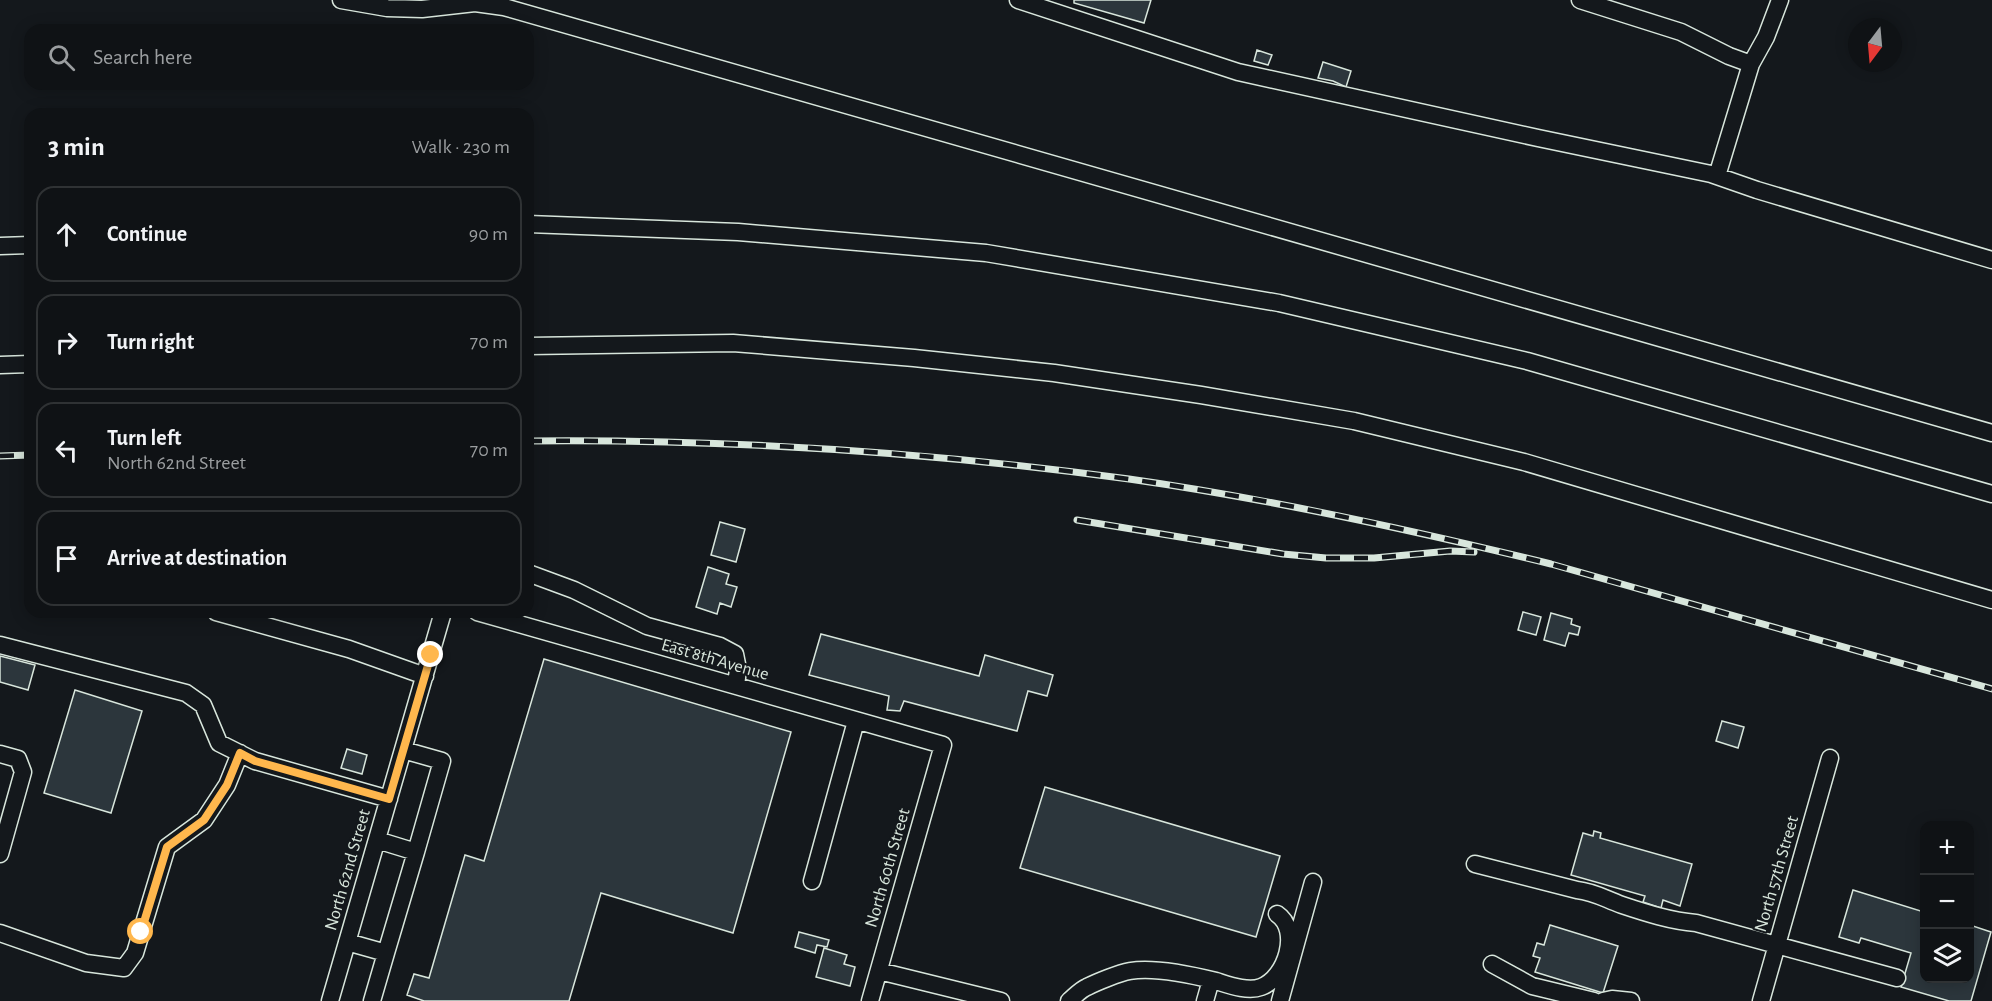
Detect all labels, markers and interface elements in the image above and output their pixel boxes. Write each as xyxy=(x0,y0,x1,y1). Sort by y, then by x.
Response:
north arrow xyxy=(1848,18,1902,72)
search box xyxy=(24,24,534,90)
icon: search xyxy=(45,41,78,74)
text: Search here xyxy=(93,46,192,68)
text: 3 min xyxy=(48,134,105,160)
text: Walk · 230 m xyxy=(412,137,510,157)
icon: ahead xyxy=(50,218,83,251)
text: Continue xyxy=(107,223,187,245)
text: 90 m xyxy=(469,224,508,244)
icon: right xyxy=(50,326,83,359)
text: Turn right xyxy=(107,331,194,353)
text: 70 m xyxy=(470,332,508,352)
text: Turn left xyxy=(107,427,181,449)
icon: left xyxy=(50,434,83,467)
text: 70 m xyxy=(470,440,508,460)
text: North 62nd Street xyxy=(107,453,246,473)
icon: arrive xyxy=(50,542,83,575)
text: Arrive at destination xyxy=(107,547,287,569)
street label: East 8th Avenue xyxy=(659,636,771,684)
route end xyxy=(417,641,443,667)
street label: North 60th Street xyxy=(862,806,914,930)
street label: North 62nd Street xyxy=(322,807,374,933)
street label: North 57th Street xyxy=(1752,814,1802,934)
map controls xyxy=(1920,821,1974,983)
button: + xyxy=(1920,821,1974,875)
button: − xyxy=(1920,875,1974,929)
route start xyxy=(127,918,153,944)
button: layers xyxy=(1920,929,1974,983)

